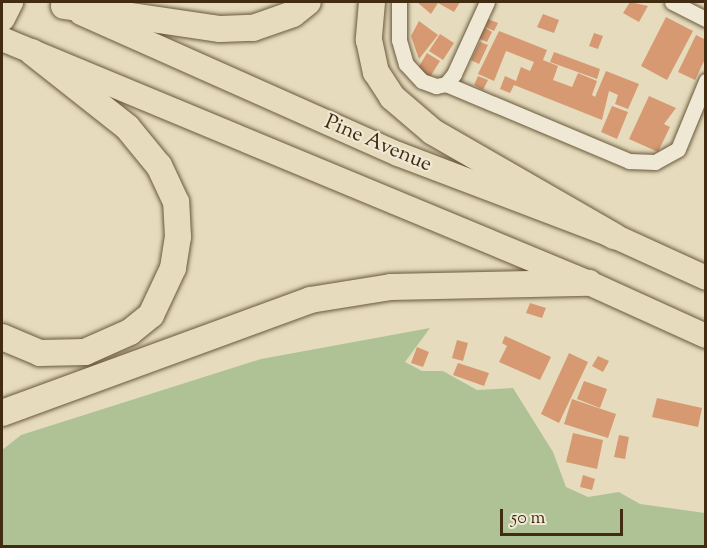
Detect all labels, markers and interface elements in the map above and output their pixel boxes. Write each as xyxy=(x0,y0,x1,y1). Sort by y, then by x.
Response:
street label: Pine Avenue xyxy=(321,110,435,178)
scale bar xyxy=(503,497,626,535)
text: 50 m xyxy=(511,506,545,532)

